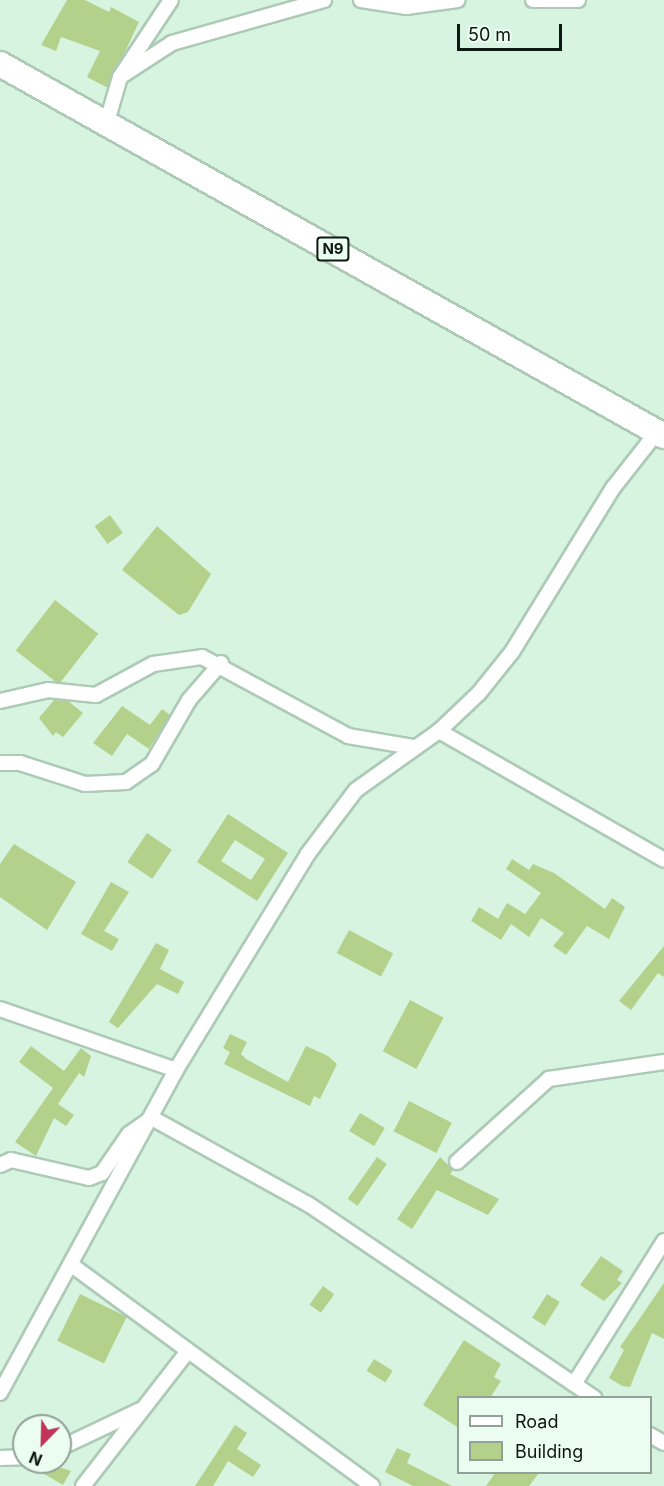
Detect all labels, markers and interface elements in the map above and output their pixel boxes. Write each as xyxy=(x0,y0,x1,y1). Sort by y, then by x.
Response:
scale bar xyxy=(460,12,565,50)
text: 50 m xyxy=(468,24,511,45)
road number: N9 xyxy=(315,237,351,261)
legend xyxy=(457,1396,652,1474)
text: Road xyxy=(515,1411,558,1432)
north arrow xyxy=(12,1414,72,1474)
text: Building xyxy=(515,1441,583,1462)
text: N xyxy=(26,1447,45,1470)

